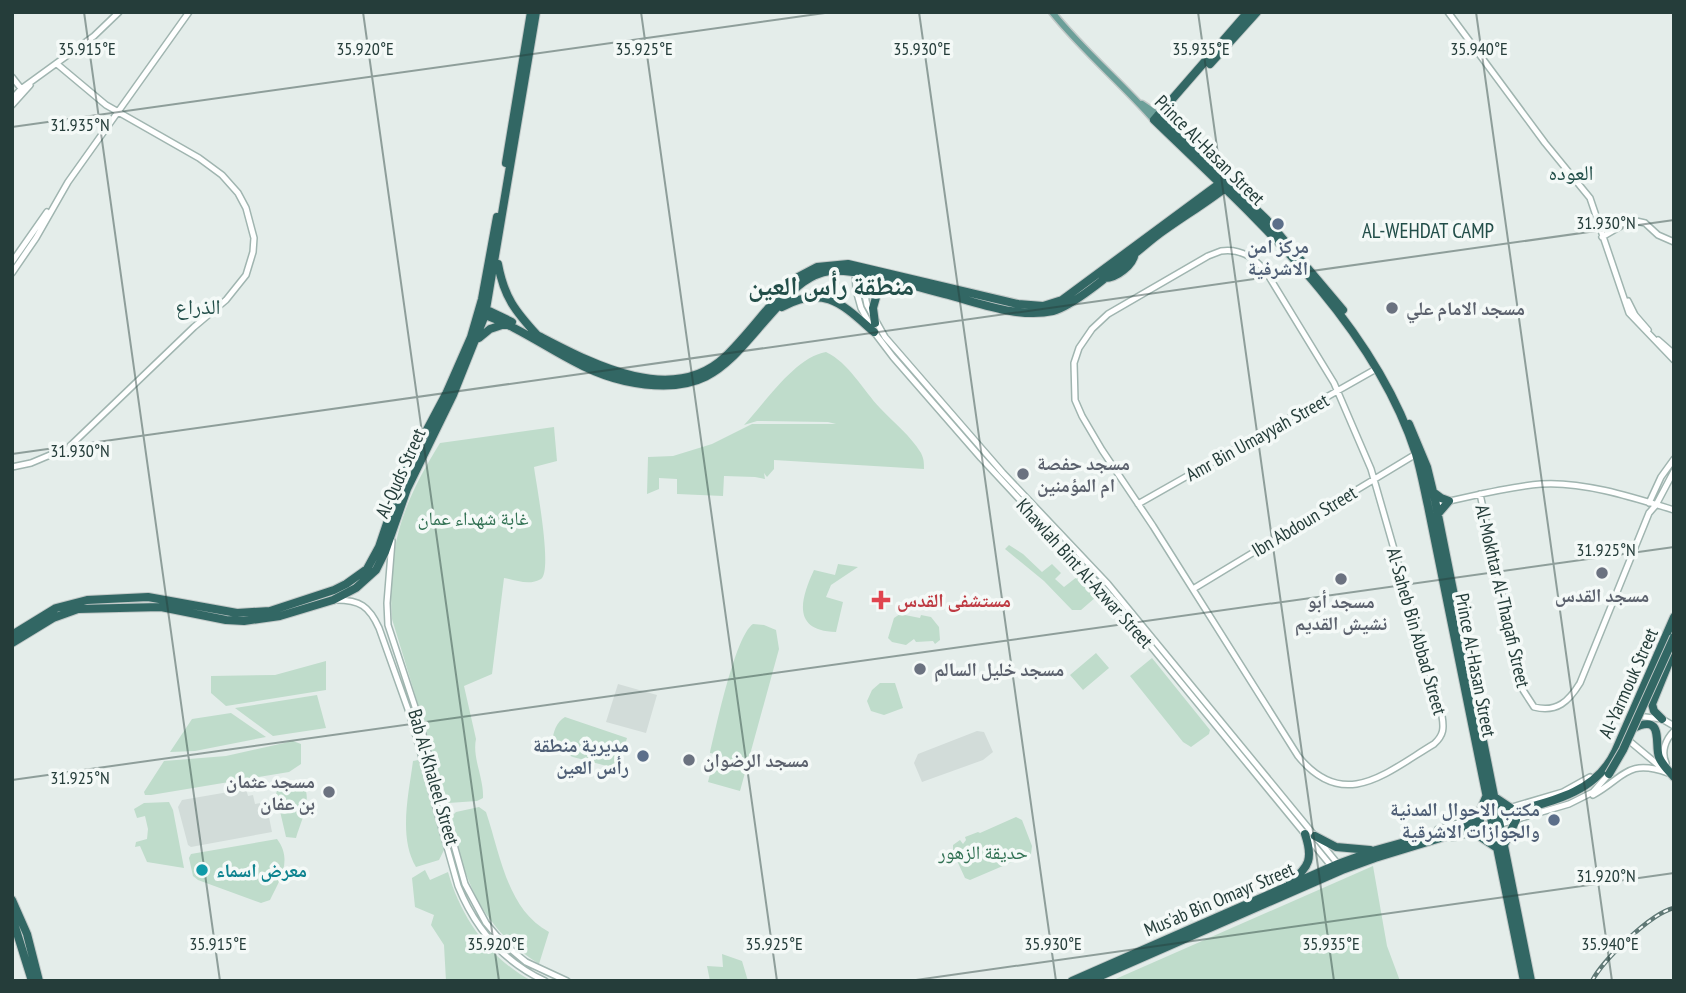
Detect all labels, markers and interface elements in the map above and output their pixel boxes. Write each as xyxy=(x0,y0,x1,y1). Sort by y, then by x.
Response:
text: 35.915°E xyxy=(58,37,116,60)
text: 35.920°E xyxy=(336,37,394,60)
text: 35.925°E xyxy=(615,37,673,60)
text: 35.930°E xyxy=(893,37,951,60)
text: 35.935°E xyxy=(1172,37,1230,60)
text: 35.940°E xyxy=(1450,37,1508,60)
street label: Prince Al-Hasan Street xyxy=(1150,90,1271,211)
text: 31.935°N xyxy=(50,113,110,136)
district label: العوده xyxy=(1548,159,1594,186)
text: 31.930°N xyxy=(1576,211,1636,234)
marker: مركز امن الاشرفية xyxy=(1270,216,1286,232)
district label: AL-WEHDAT CAMP xyxy=(1362,217,1494,244)
place label: مركز امن الاشرفية xyxy=(1247,234,1309,280)
district label: منطقة رأس العين xyxy=(748,269,914,302)
district label: الذراع xyxy=(175,293,221,320)
place label: مسجد الامام علي xyxy=(1406,296,1525,324)
marker: مسجد الامام علي xyxy=(1384,300,1400,316)
street label: Amr Bin Umayyah Street xyxy=(1181,387,1333,486)
street label: Al-Quds Street xyxy=(370,424,431,522)
text: 31.930°N xyxy=(50,439,110,462)
place label: مسجد حفصة ام المؤمنين xyxy=(1037,451,1130,499)
marker: مسجد حفصة ام المؤمنين xyxy=(1015,466,1031,482)
street label: Ibn Abdoun Street xyxy=(1247,480,1361,562)
street label: Khawlah Bint Al-Azwar Street xyxy=(1012,493,1159,653)
street label: Al-Mokhtar Al-Thaqafi Street xyxy=(1470,502,1536,691)
park label: غابة شهداء عمان xyxy=(417,506,529,530)
text: 31.925°N xyxy=(1576,538,1636,561)
street label: Al-Saheb Bin Abbad Street xyxy=(1382,545,1453,718)
marker: مسجد القدس xyxy=(1594,565,1610,581)
marker: مسجد أبو نشيش القديم xyxy=(1333,571,1349,587)
place label: مسجد القدس xyxy=(1555,583,1649,607)
place label: مستشفى القدس xyxy=(897,588,1011,612)
place label: مسجد أبو نشيش القديم xyxy=(1295,589,1387,636)
marker: مستشفى القدس xyxy=(871,590,891,610)
street label: Prince Al-Hasan Street xyxy=(1450,591,1502,740)
street label: Al-Yarmouk Street xyxy=(1593,623,1663,742)
place label: مسجد خليل السالم xyxy=(934,657,1064,682)
marker: مسجد خليل السالم xyxy=(912,661,928,677)
street label: Bab Al-Khaleel Street xyxy=(403,706,465,848)
place label: مديرية منطقة رأس العين xyxy=(533,733,629,779)
marker: مديرية منطقة رأس العين xyxy=(635,748,651,764)
place label: مسجد الرضوان xyxy=(703,748,809,772)
marker: مسجد الرضوان xyxy=(681,752,697,768)
text: 31.925°N xyxy=(50,766,110,789)
place label: مسجد عثمان بن عفان xyxy=(226,769,315,815)
marker: مسجد عثمان بن عفان xyxy=(321,784,337,800)
place label: مكتب الاحوال المدنية والجوازات الاشرقية xyxy=(1390,797,1540,843)
marker: مكتب الاحوال المدنية والجوازات الاشرقية xyxy=(1546,812,1562,828)
park label: حديقة الزهور xyxy=(937,840,1028,864)
street label: Mus'ab Bin Omayr Street xyxy=(1140,856,1298,941)
place label: معرض اسماء xyxy=(216,858,307,882)
marker: معرض اسماء xyxy=(194,862,210,878)
text: 31.920°N xyxy=(1576,864,1636,887)
text: 35.915°E xyxy=(189,932,247,955)
text: 35.920°E xyxy=(467,932,525,955)
text: 35.925°E xyxy=(745,932,803,955)
text: 35.930°E xyxy=(1024,932,1082,955)
text: 35.935°E xyxy=(1302,932,1360,955)
text: 35.940°E xyxy=(1581,932,1639,955)

